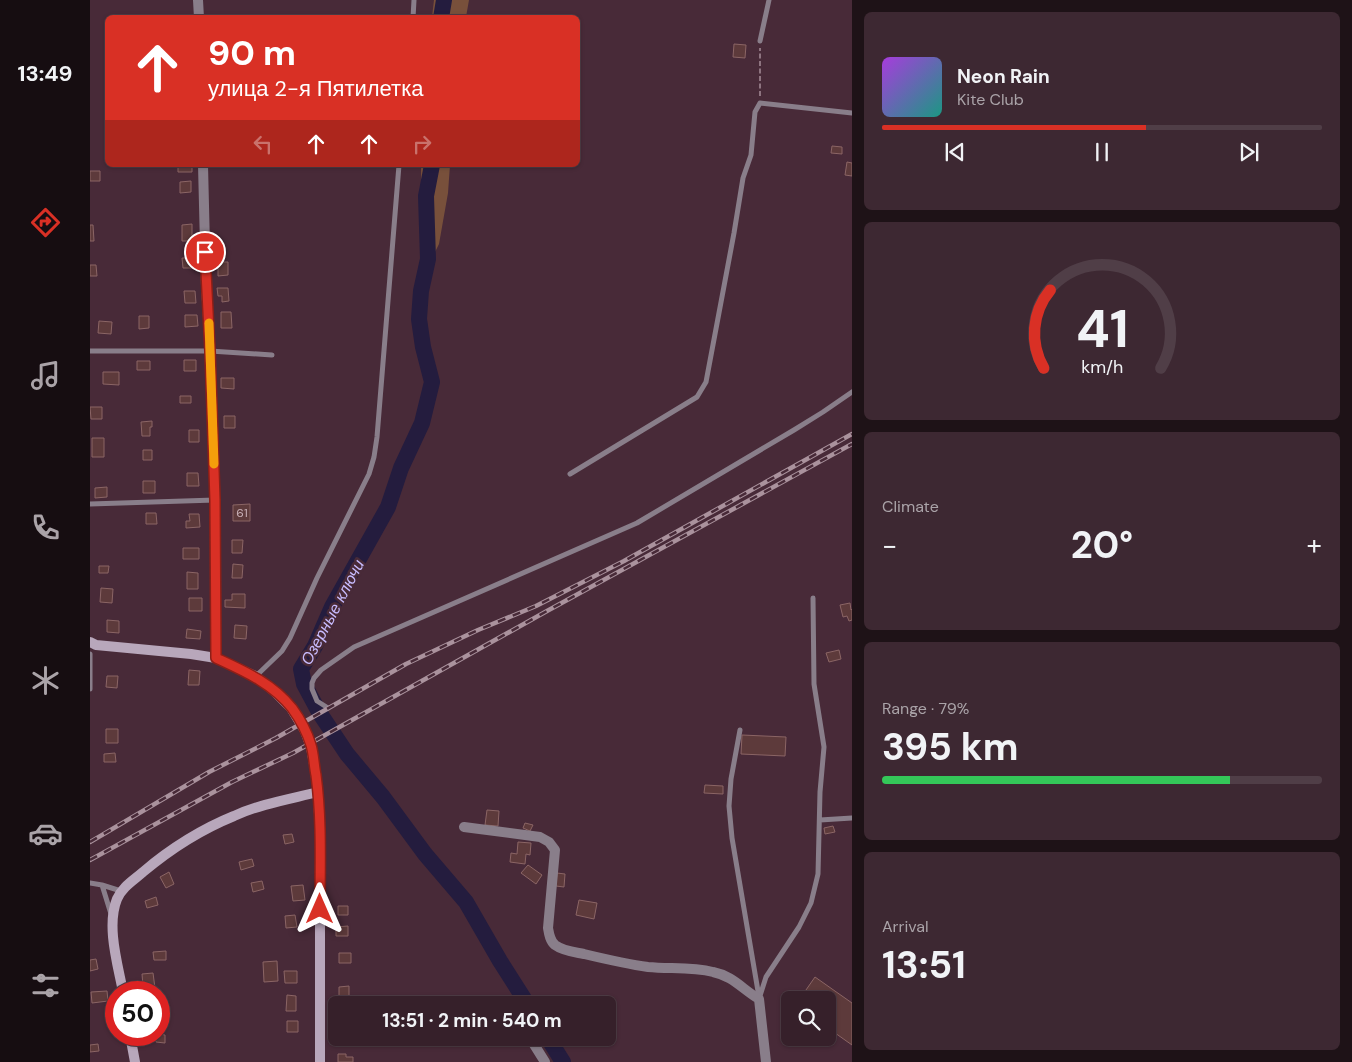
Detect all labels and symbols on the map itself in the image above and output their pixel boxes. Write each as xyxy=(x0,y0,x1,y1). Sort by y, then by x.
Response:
pin xyxy=(184,231,226,273)
house number: 61 xyxy=(236,505,248,521)
water label: Озерные ключи xyxy=(296,556,369,669)
position arrow xyxy=(293,882,345,934)
speed limit sign: 50 xyxy=(105,981,170,1046)

